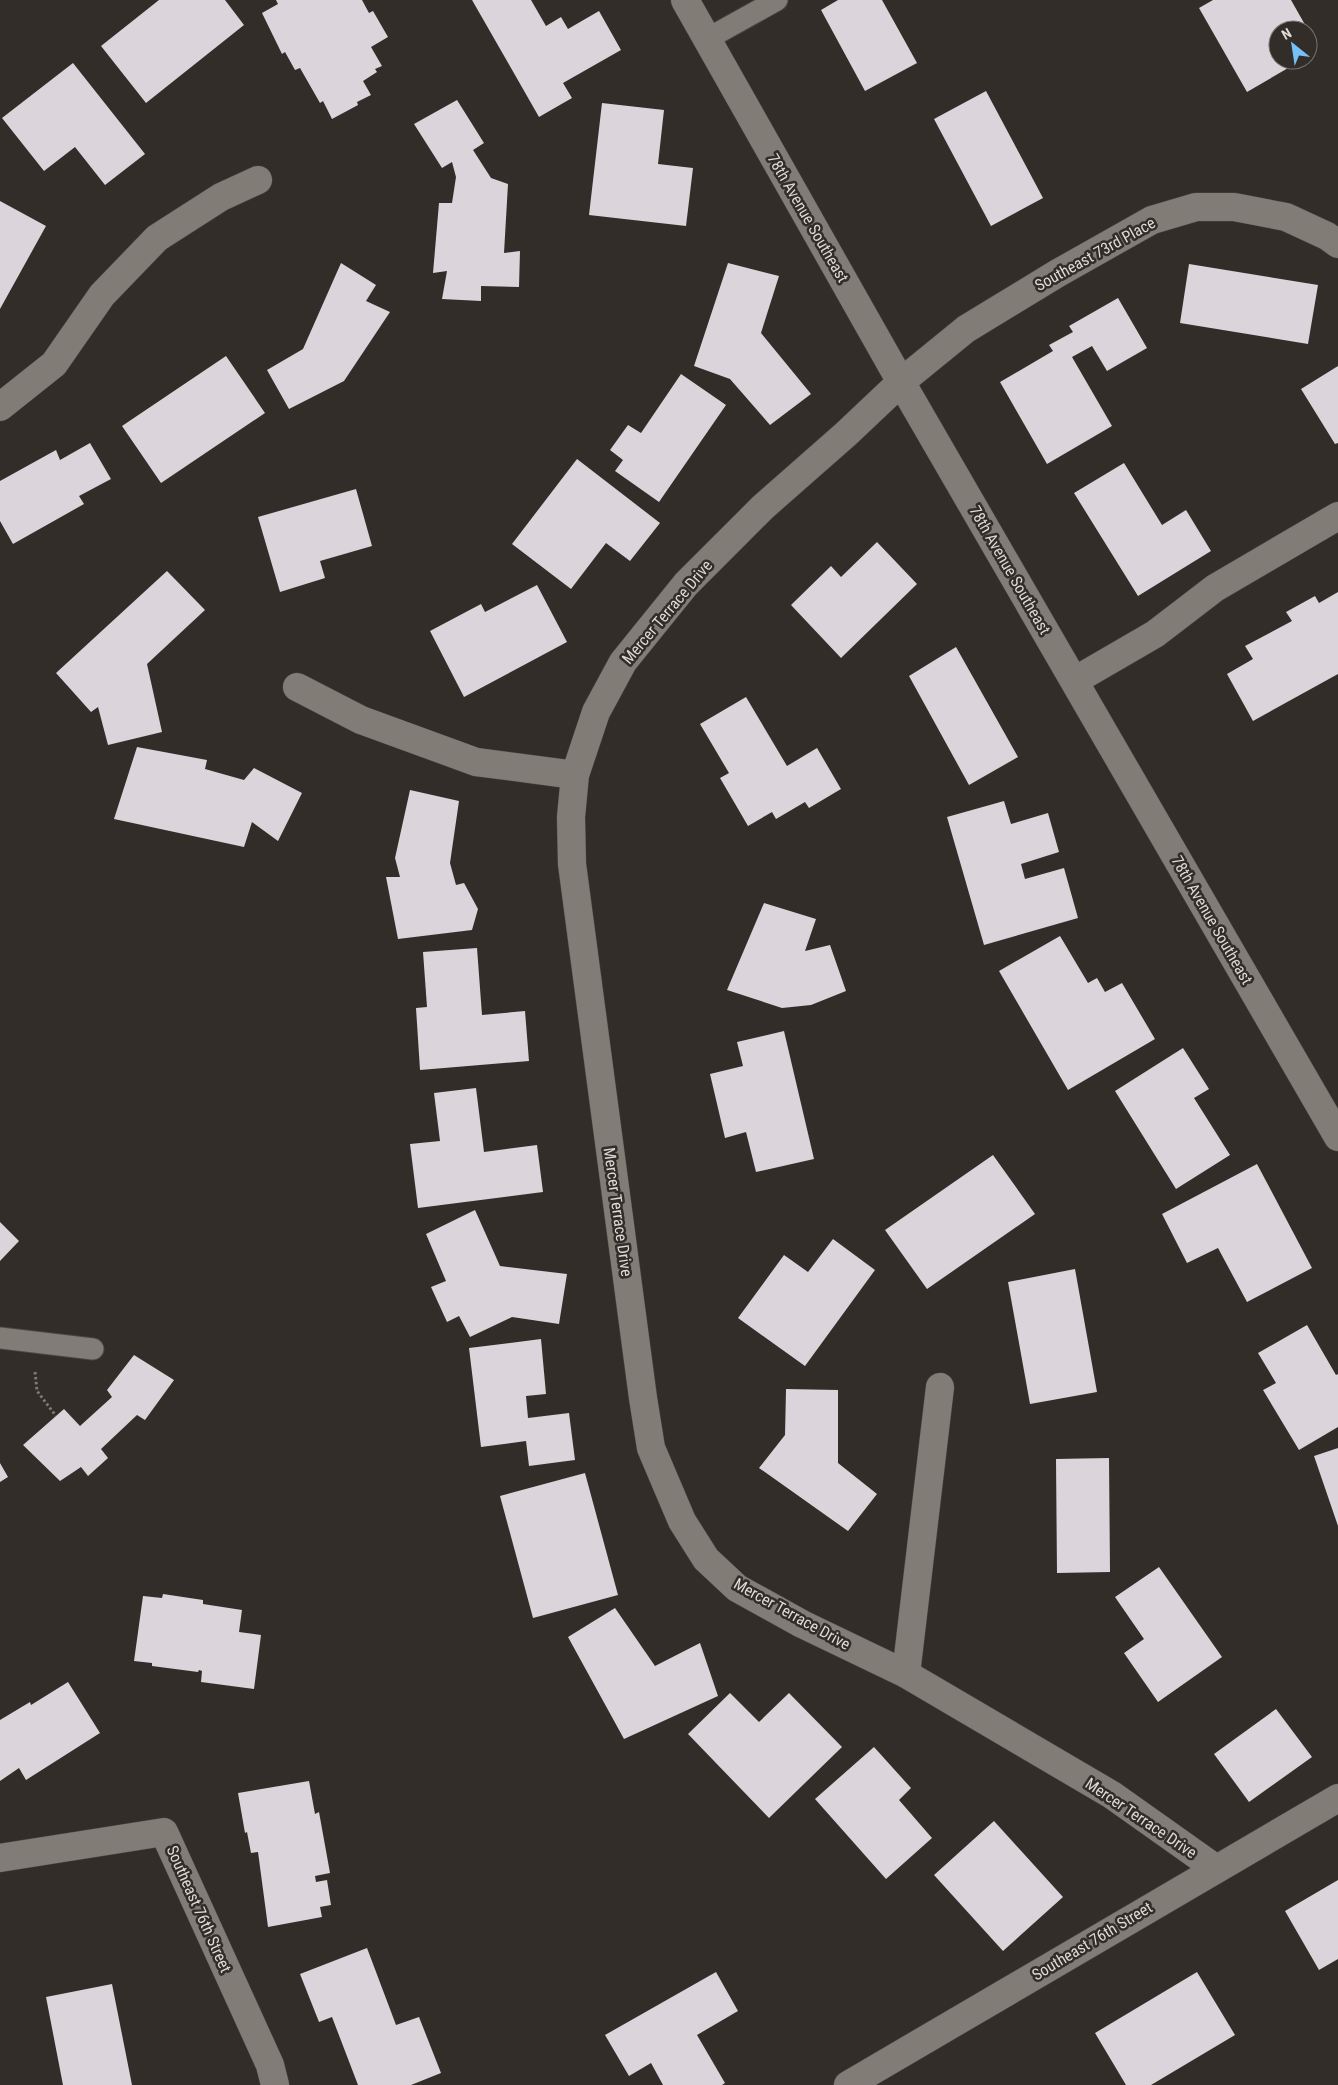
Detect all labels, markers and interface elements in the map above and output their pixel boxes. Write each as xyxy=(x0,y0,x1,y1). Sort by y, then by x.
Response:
north arrow xyxy=(1268,20,1318,70)
text: N xyxy=(1279,25,1294,43)
street label: 78th Avenue Southeast xyxy=(763,150,853,286)
street label: Southeast 73rd Place xyxy=(1032,213,1158,295)
street label: 78th Avenue Southeast xyxy=(965,502,1055,638)
street label: Mercer Terrace Drive xyxy=(618,556,716,668)
street label: 78th Avenue Southeast xyxy=(1167,852,1257,988)
street label: Mercer Terrace Drive xyxy=(600,1146,636,1278)
street label: Mercer Terrace Drive xyxy=(731,1574,853,1654)
street label: Mercer Terrace Drive xyxy=(1082,1774,1200,1862)
street label: Southeast 76th Street xyxy=(162,1843,236,1976)
street label: Southeast 76th Street xyxy=(1028,1897,1156,1984)

